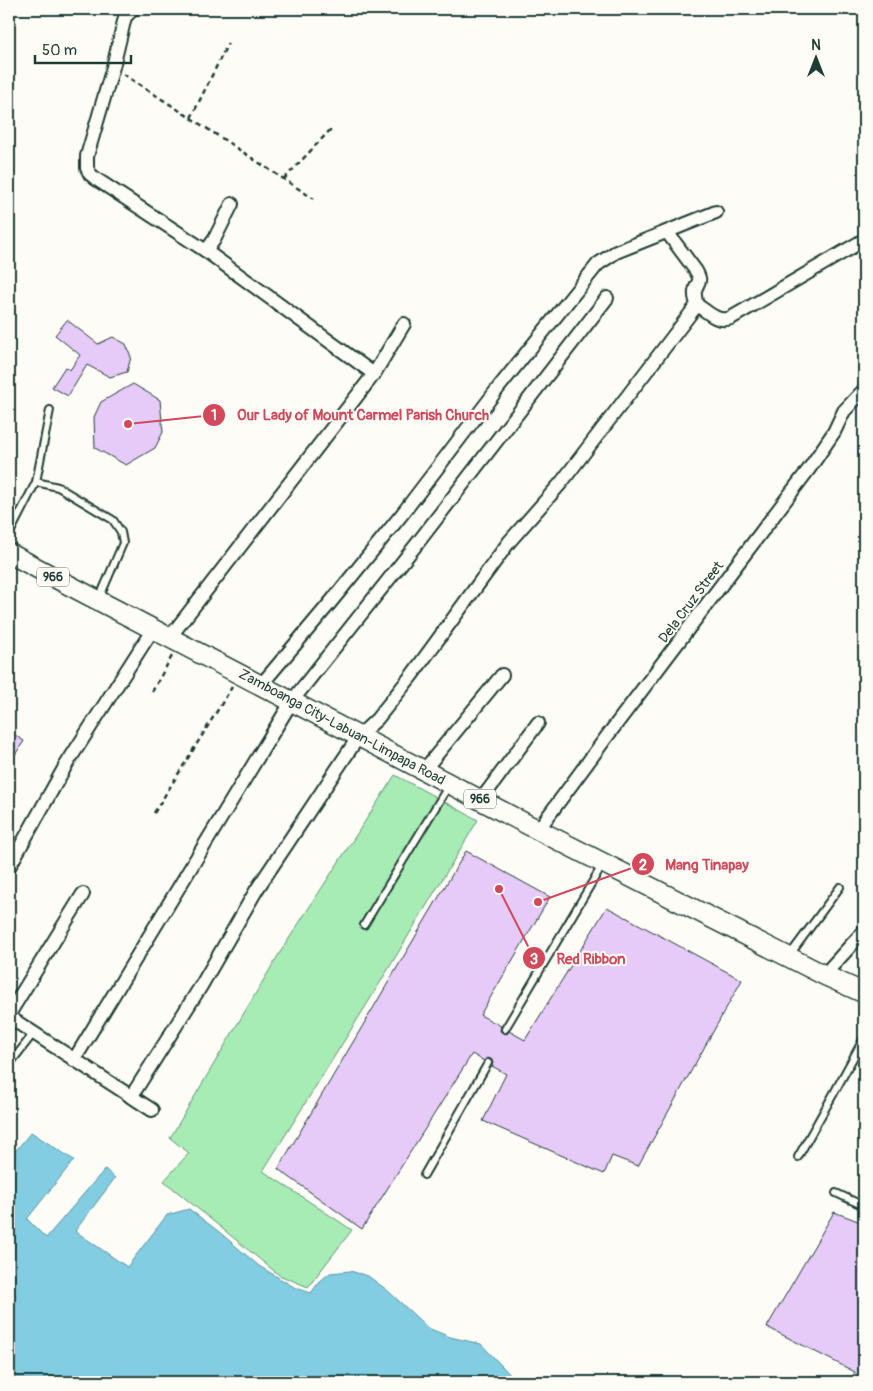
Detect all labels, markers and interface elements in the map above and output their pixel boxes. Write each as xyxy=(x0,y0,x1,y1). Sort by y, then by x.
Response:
scale bar xyxy=(35,32,131,64)
north arrow xyxy=(790,32,840,82)
text: N xyxy=(811,37,821,54)
text: 50 m xyxy=(42,41,77,60)
callout: Our Lady of Mount Carmel Parish Church xyxy=(202,400,499,430)
text: 1 xyxy=(211,406,217,425)
text: Our Lady of Mount Carmel Parish Church xyxy=(237,406,489,425)
street label: Dela Cruz Street xyxy=(655,558,727,646)
road number: 966 xyxy=(37,568,69,586)
street label: Zamboanga City-Labuan-Limpapa Road xyxy=(236,665,448,789)
road number: 966 xyxy=(464,790,496,809)
callout: Mang Tinapay xyxy=(630,849,759,879)
text: 2 xyxy=(639,856,647,875)
text: Mang Tinapay xyxy=(665,856,749,875)
callout: Red Ribbon xyxy=(521,943,636,973)
text: 3 xyxy=(530,950,538,969)
text: Red Ribbon xyxy=(556,950,626,969)

